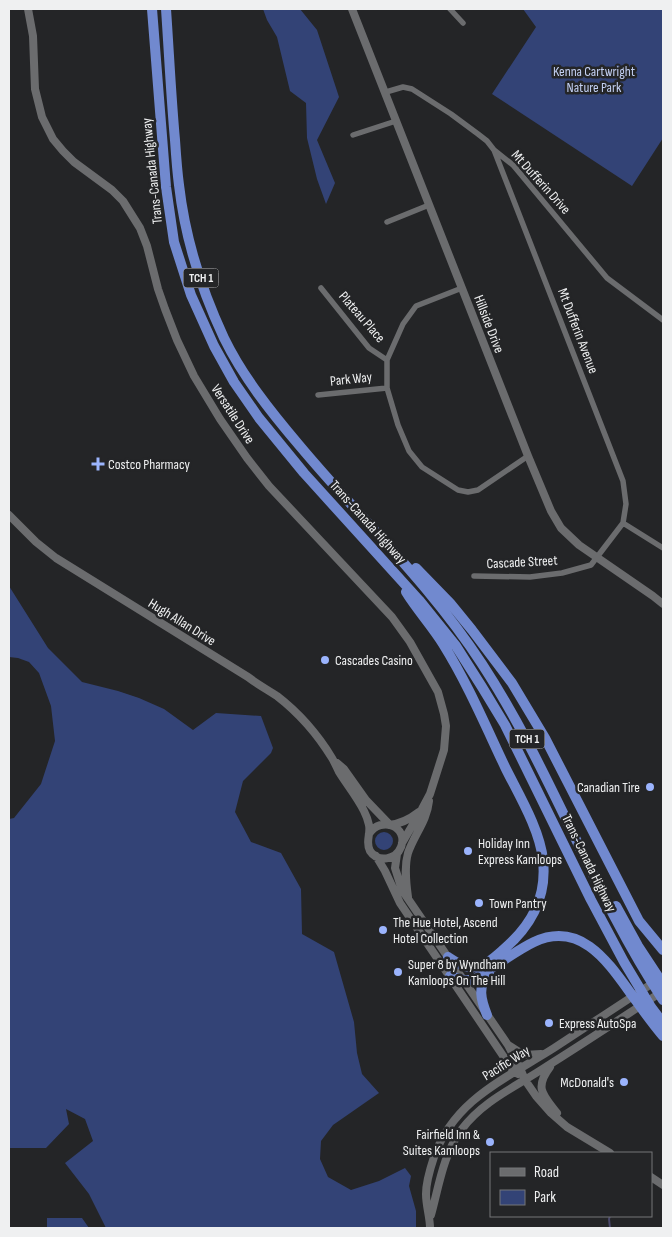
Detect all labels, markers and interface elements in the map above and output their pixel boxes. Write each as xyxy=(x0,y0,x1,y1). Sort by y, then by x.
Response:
park label: Kenna Cartwright Nature Park xyxy=(553,63,635,96)
street label: Trans-Canada Highway xyxy=(138,117,166,225)
street label: Mt Dufferin Drive xyxy=(508,147,574,217)
road number: TCH 1 xyxy=(184,268,218,288)
street label: Mt Dufferin Avenue xyxy=(554,286,602,376)
street label: Plateau Place xyxy=(335,288,389,346)
street label: Hillside Drive xyxy=(470,293,508,355)
street label: Park Way xyxy=(329,368,373,390)
street label: Versatile Drive xyxy=(208,381,258,447)
place label: Costco Pharmacy xyxy=(108,456,190,473)
marker: Costco Pharmacy xyxy=(92,458,104,470)
street label: Trans-Canada Highway xyxy=(326,477,410,568)
street label: Cascade Street xyxy=(486,552,558,572)
street label: Hugh Allan Drive xyxy=(145,595,219,649)
place label: Cascades Casino xyxy=(335,652,413,669)
marker: Cascades Casino xyxy=(319,654,331,666)
road number: TCH 1 xyxy=(510,730,544,749)
place label: Canadian Tire xyxy=(577,779,640,796)
marker: Canadian Tire xyxy=(644,781,656,793)
street label: Trans-Canada Highway xyxy=(558,811,620,915)
place label: Holiday Inn Express Kamloops xyxy=(478,835,562,868)
marker: Holiday Inn Express Kamloops xyxy=(462,845,474,857)
place label: Town Pantry xyxy=(489,895,547,912)
marker: Town Pantry xyxy=(473,897,485,909)
place label: The Hue Hotel, Ascend Hotel Collection xyxy=(393,914,498,947)
marker: The Hue Hotel, Ascend Hotel Collection xyxy=(377,924,389,936)
place label: Super 8 by Wyndham Kamloops On The Hill xyxy=(408,956,506,989)
marker: Super 8 by Wyndham Kamloops On The Hill xyxy=(392,966,404,978)
place label: Express AutoSpa xyxy=(559,1015,636,1032)
marker: Express AutoSpa xyxy=(543,1017,555,1029)
street label: Pacific Way xyxy=(479,1042,533,1084)
place label: McDonald's xyxy=(560,1074,614,1091)
marker: McDonald's xyxy=(618,1076,630,1088)
place label: Fairfield Inn & Suites Kamloops xyxy=(403,1126,480,1159)
marker: Fairfield Inn & Suites Kamloops xyxy=(484,1136,496,1148)
legend xyxy=(490,1152,652,1217)
text: Road xyxy=(534,1163,559,1182)
text: Park xyxy=(534,1188,556,1207)

